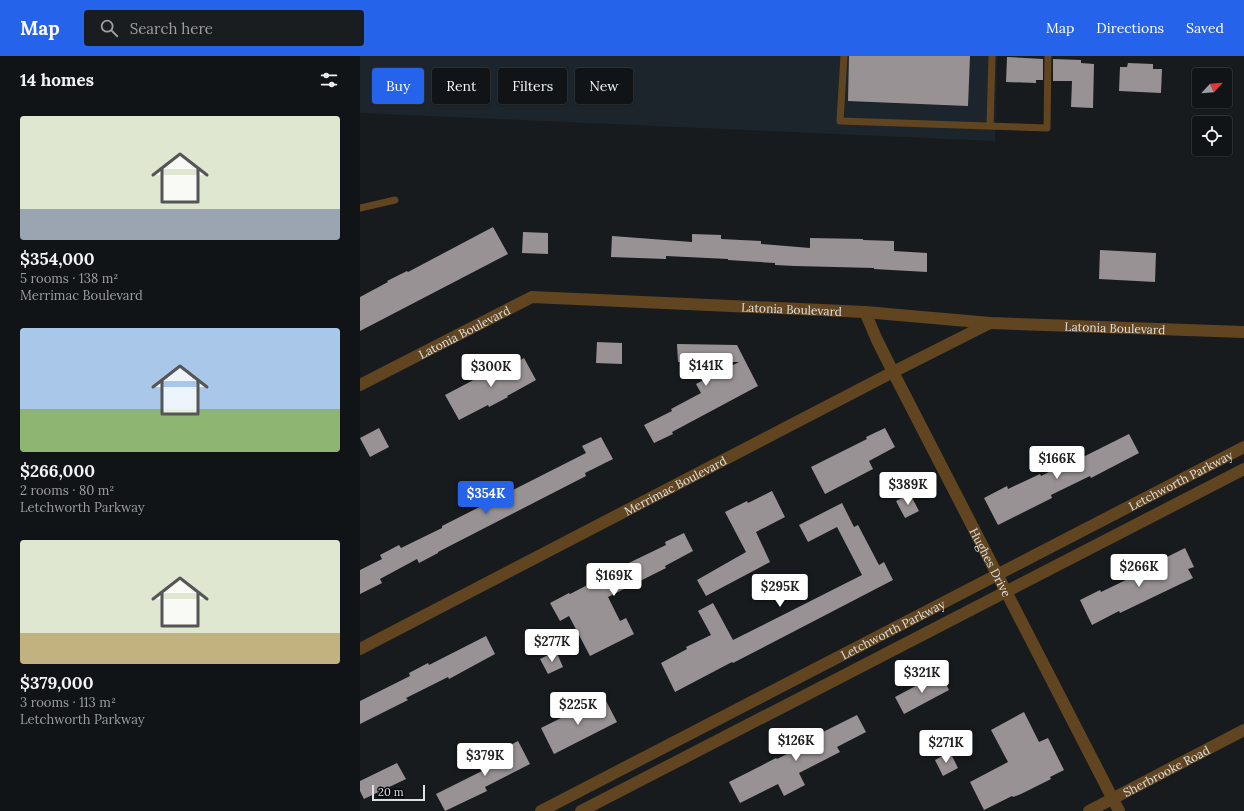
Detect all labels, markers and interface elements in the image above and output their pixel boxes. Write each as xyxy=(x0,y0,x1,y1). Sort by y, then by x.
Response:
search box xyxy=(84,10,364,46)
text: Map xyxy=(20,16,60,40)
icon: search xyxy=(98,17,120,39)
text: Search here xyxy=(130,19,213,38)
text: Map xyxy=(1046,19,1074,37)
text: Directions xyxy=(1096,19,1164,37)
text: Saved xyxy=(1186,19,1224,37)
chip: Buy xyxy=(372,68,424,104)
chip: Rent xyxy=(432,68,490,104)
chip: Filters xyxy=(498,68,567,104)
chip: New xyxy=(575,68,633,104)
north arrow xyxy=(1192,68,1232,108)
map controls xyxy=(1192,68,1232,156)
text: 14 homes xyxy=(20,69,94,91)
icon: filters xyxy=(318,69,340,91)
button: locate xyxy=(1192,116,1232,156)
icon: home xyxy=(144,142,216,214)
text: $354,000 xyxy=(20,248,95,270)
text: 5 rooms · 138 m² xyxy=(20,270,118,287)
text: Merrimac Boulevard xyxy=(20,287,143,304)
street label: Latonia Boulevard xyxy=(741,299,842,318)
street label: Latonia Boulevard xyxy=(416,302,512,361)
street label: Latonia Boulevard xyxy=(1064,318,1166,337)
pin: $141K xyxy=(678,353,734,387)
icon: home xyxy=(144,354,216,426)
pin: $300K xyxy=(463,354,519,388)
text: $141K xyxy=(689,357,723,374)
text: $300K xyxy=(471,358,511,375)
pin: $166K xyxy=(1029,446,1085,480)
street label: Letchworth Parkway xyxy=(1126,446,1236,513)
text: $166K xyxy=(1038,450,1076,467)
street label: Merrimac Boulevard xyxy=(621,452,729,518)
text: $266,000 xyxy=(20,460,95,482)
pin: $389K xyxy=(880,472,936,506)
text: $389K xyxy=(888,476,928,493)
pin: $354K xyxy=(458,481,514,515)
text: 2 rooms · 80 m² xyxy=(20,482,114,499)
text: $354K xyxy=(467,485,505,502)
text: Letchworth Parkway xyxy=(20,499,145,516)
street label: Hughes Drive xyxy=(967,525,1015,600)
pin: $266K xyxy=(1111,554,1167,588)
text: $266K xyxy=(1120,558,1158,575)
pin: $169K xyxy=(586,563,642,597)
icon: home xyxy=(144,566,216,638)
text: $169K xyxy=(595,567,633,584)
pin: $295K xyxy=(752,574,808,608)
text: $295K xyxy=(761,578,799,595)
street label: Letchworth Parkway xyxy=(838,595,948,662)
pin: $277K xyxy=(524,629,580,663)
text: $277K xyxy=(534,633,570,650)
pin: $321K xyxy=(894,660,950,694)
text: $321K xyxy=(904,664,940,681)
text: $379,000 xyxy=(20,672,93,694)
pin: $225K xyxy=(550,692,606,726)
text: 3 rooms · 113 m² xyxy=(20,694,116,711)
text: $225K xyxy=(559,696,597,713)
text: Letchworth Parkway xyxy=(20,711,145,728)
pin: $126K xyxy=(768,728,824,762)
pin: $271K xyxy=(918,730,974,764)
text: $126K xyxy=(778,732,814,749)
text: $271K xyxy=(928,734,964,751)
street label: Sherbrooke Road xyxy=(1120,742,1212,800)
pin: $379K xyxy=(457,743,513,777)
text: $379K xyxy=(466,747,504,764)
scale bar xyxy=(372,783,425,802)
text: 20 m xyxy=(378,785,403,799)

